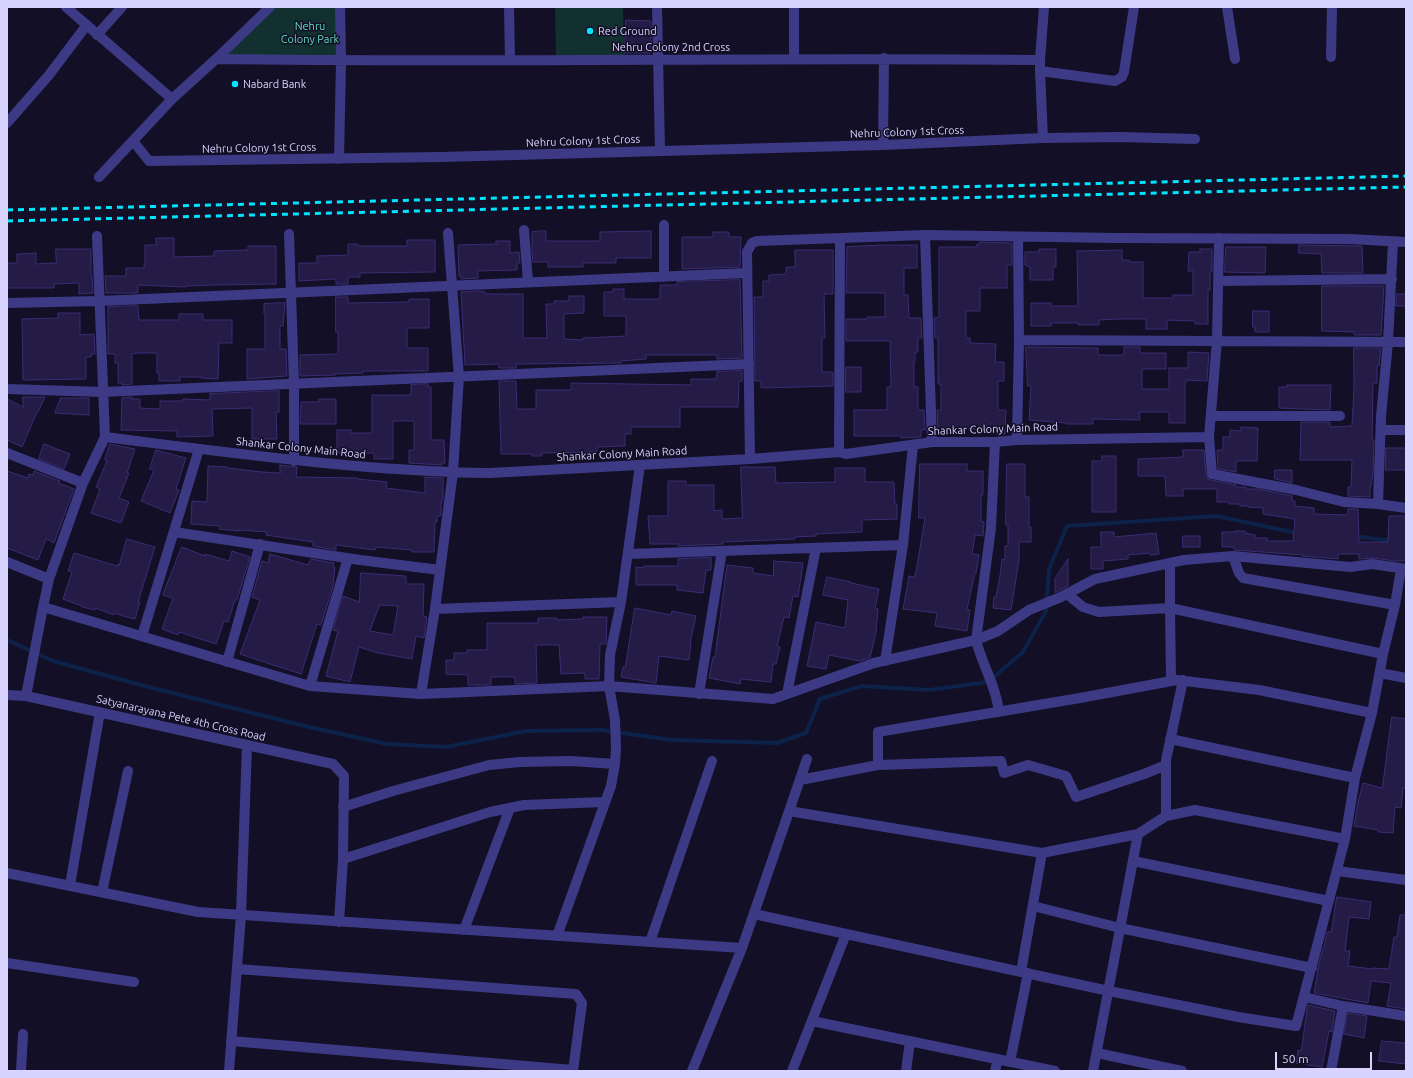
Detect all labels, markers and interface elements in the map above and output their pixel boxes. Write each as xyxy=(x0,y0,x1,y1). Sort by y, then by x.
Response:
park label: Nehru Colony Park xyxy=(281,19,339,45)
place label: Red Ground xyxy=(598,24,657,38)
marker: Red Ground xyxy=(585,26,595,36)
street label: Nehru Colony 2nd Cross xyxy=(612,40,730,54)
place label: Nabard Bank xyxy=(243,77,306,91)
marker: Nabard Bank xyxy=(230,79,240,89)
street label: Nehru Colony 1st Cross xyxy=(850,123,964,141)
street label: Nehru Colony 1st Cross xyxy=(526,132,640,150)
street label: Nehru Colony 1st Cross xyxy=(202,140,316,156)
street label: Shankar Colony Main Road xyxy=(928,420,1058,438)
street label: Shankar Colony Main Road xyxy=(235,435,367,461)
street label: Shankar Colony Main Road xyxy=(557,444,687,464)
street label: Satyanarayana Pete 4th Cross Road xyxy=(95,692,267,744)
scale bar xyxy=(1277,1044,1374,1070)
text: 50 m xyxy=(1282,1052,1309,1065)

